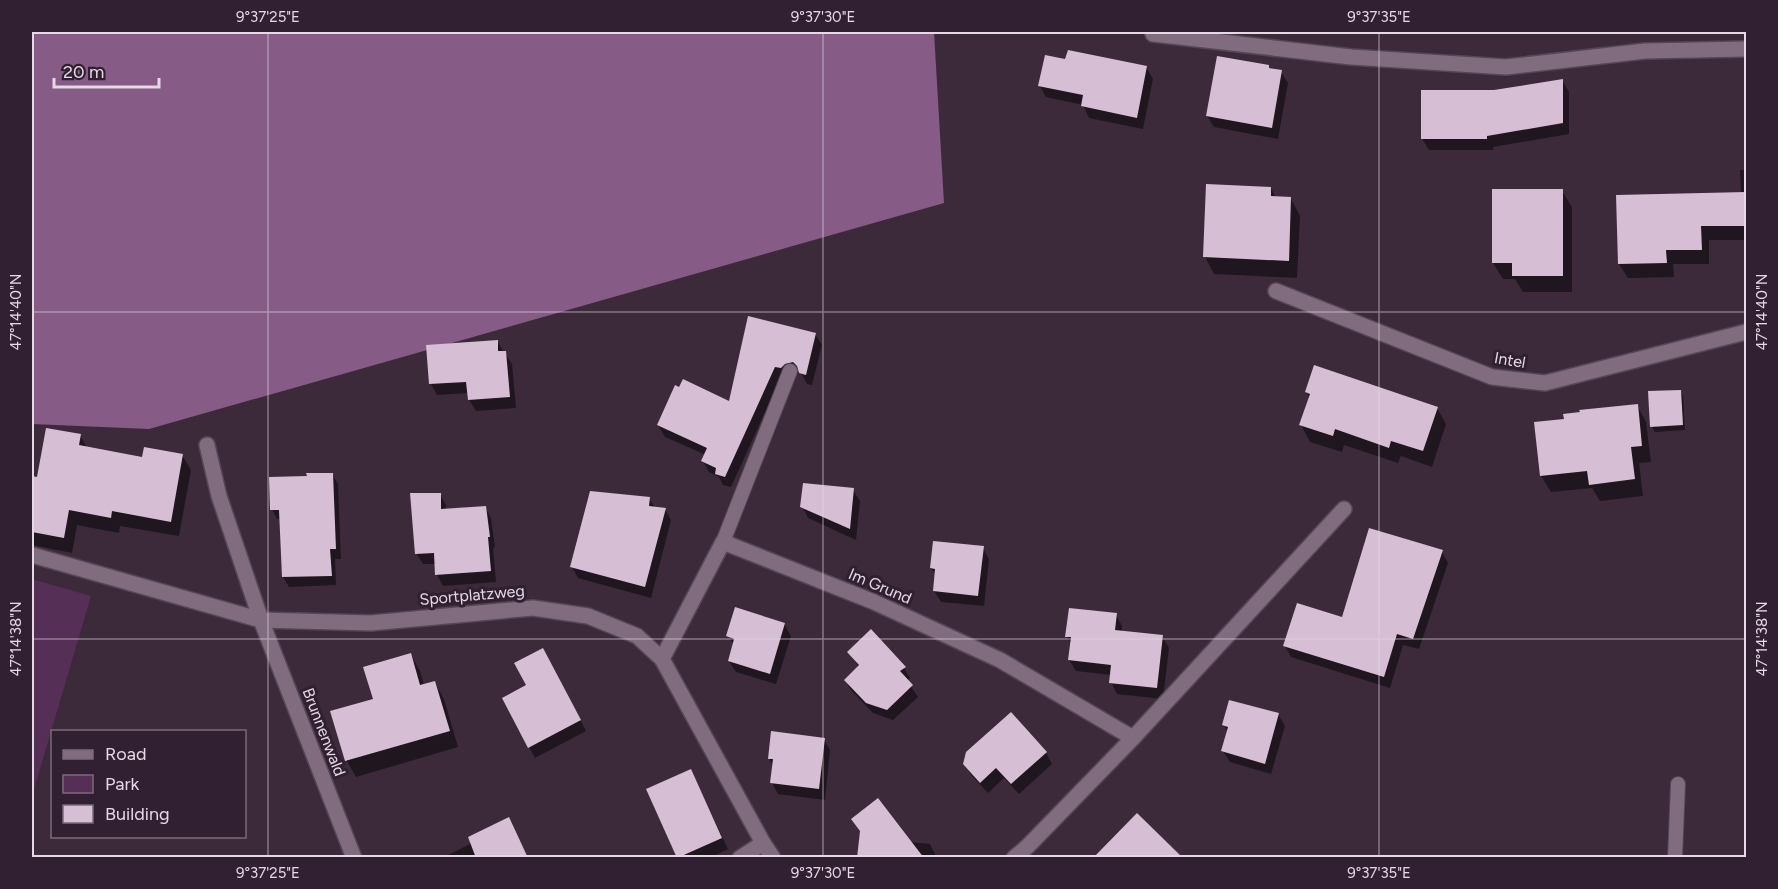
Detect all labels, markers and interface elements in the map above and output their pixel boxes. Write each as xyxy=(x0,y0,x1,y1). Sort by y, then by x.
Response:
text: 9°37'25"E xyxy=(236,8,300,26)
text: 9°37'30"E xyxy=(791,8,855,26)
text: 9°37'35"E xyxy=(1347,8,1411,26)
scale bar xyxy=(54,51,159,89)
text: 20 m xyxy=(63,61,104,83)
text: 47°14'40"N xyxy=(7,274,25,350)
text: 47°14'40"N xyxy=(1753,274,1771,350)
street label: Intel xyxy=(1493,348,1527,372)
street label: Im Grund xyxy=(846,564,914,608)
street label: Sportplatzweg xyxy=(419,581,525,609)
text: 47°14'38"N xyxy=(7,601,25,677)
text: 47°14'38"N xyxy=(1753,601,1771,677)
street label: Brunnenwald xyxy=(298,685,350,779)
legend xyxy=(51,730,246,838)
text: Road xyxy=(105,743,146,765)
text: Park xyxy=(105,773,140,795)
text: Building xyxy=(105,803,170,825)
text: 9°37'25"E xyxy=(236,864,300,882)
text: 9°37'30"E xyxy=(791,864,855,882)
text: 9°37'35"E xyxy=(1347,864,1411,882)

